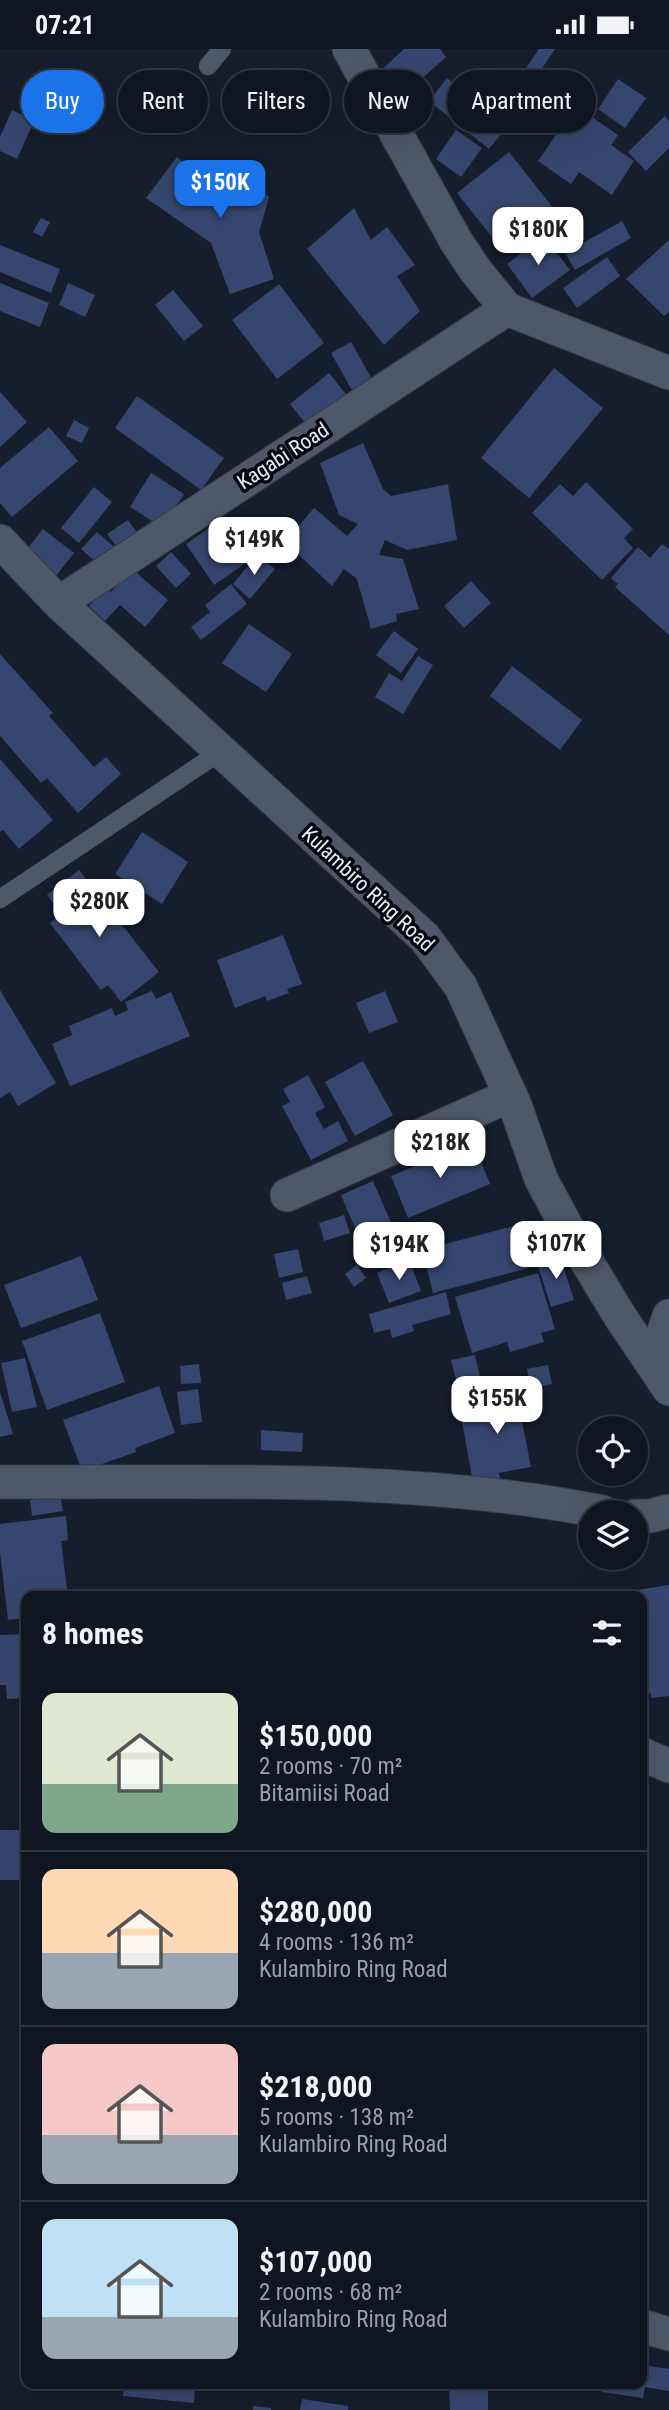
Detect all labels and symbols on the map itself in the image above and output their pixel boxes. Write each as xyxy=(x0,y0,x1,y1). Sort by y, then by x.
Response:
pin: $150K xyxy=(171,160,269,220)
pin: $180K xyxy=(489,207,587,267)
street label: Kagabi Road xyxy=(233,418,333,494)
pin: $149K xyxy=(205,517,303,577)
street label: Kulambiro Ring Road xyxy=(297,821,439,957)
pin: $280K xyxy=(50,879,148,939)
pin: $218K xyxy=(391,1121,489,1180)
pin: $107K xyxy=(507,1221,605,1281)
pin: $194K xyxy=(350,1223,448,1282)
pin: $155K xyxy=(448,1377,546,1436)

